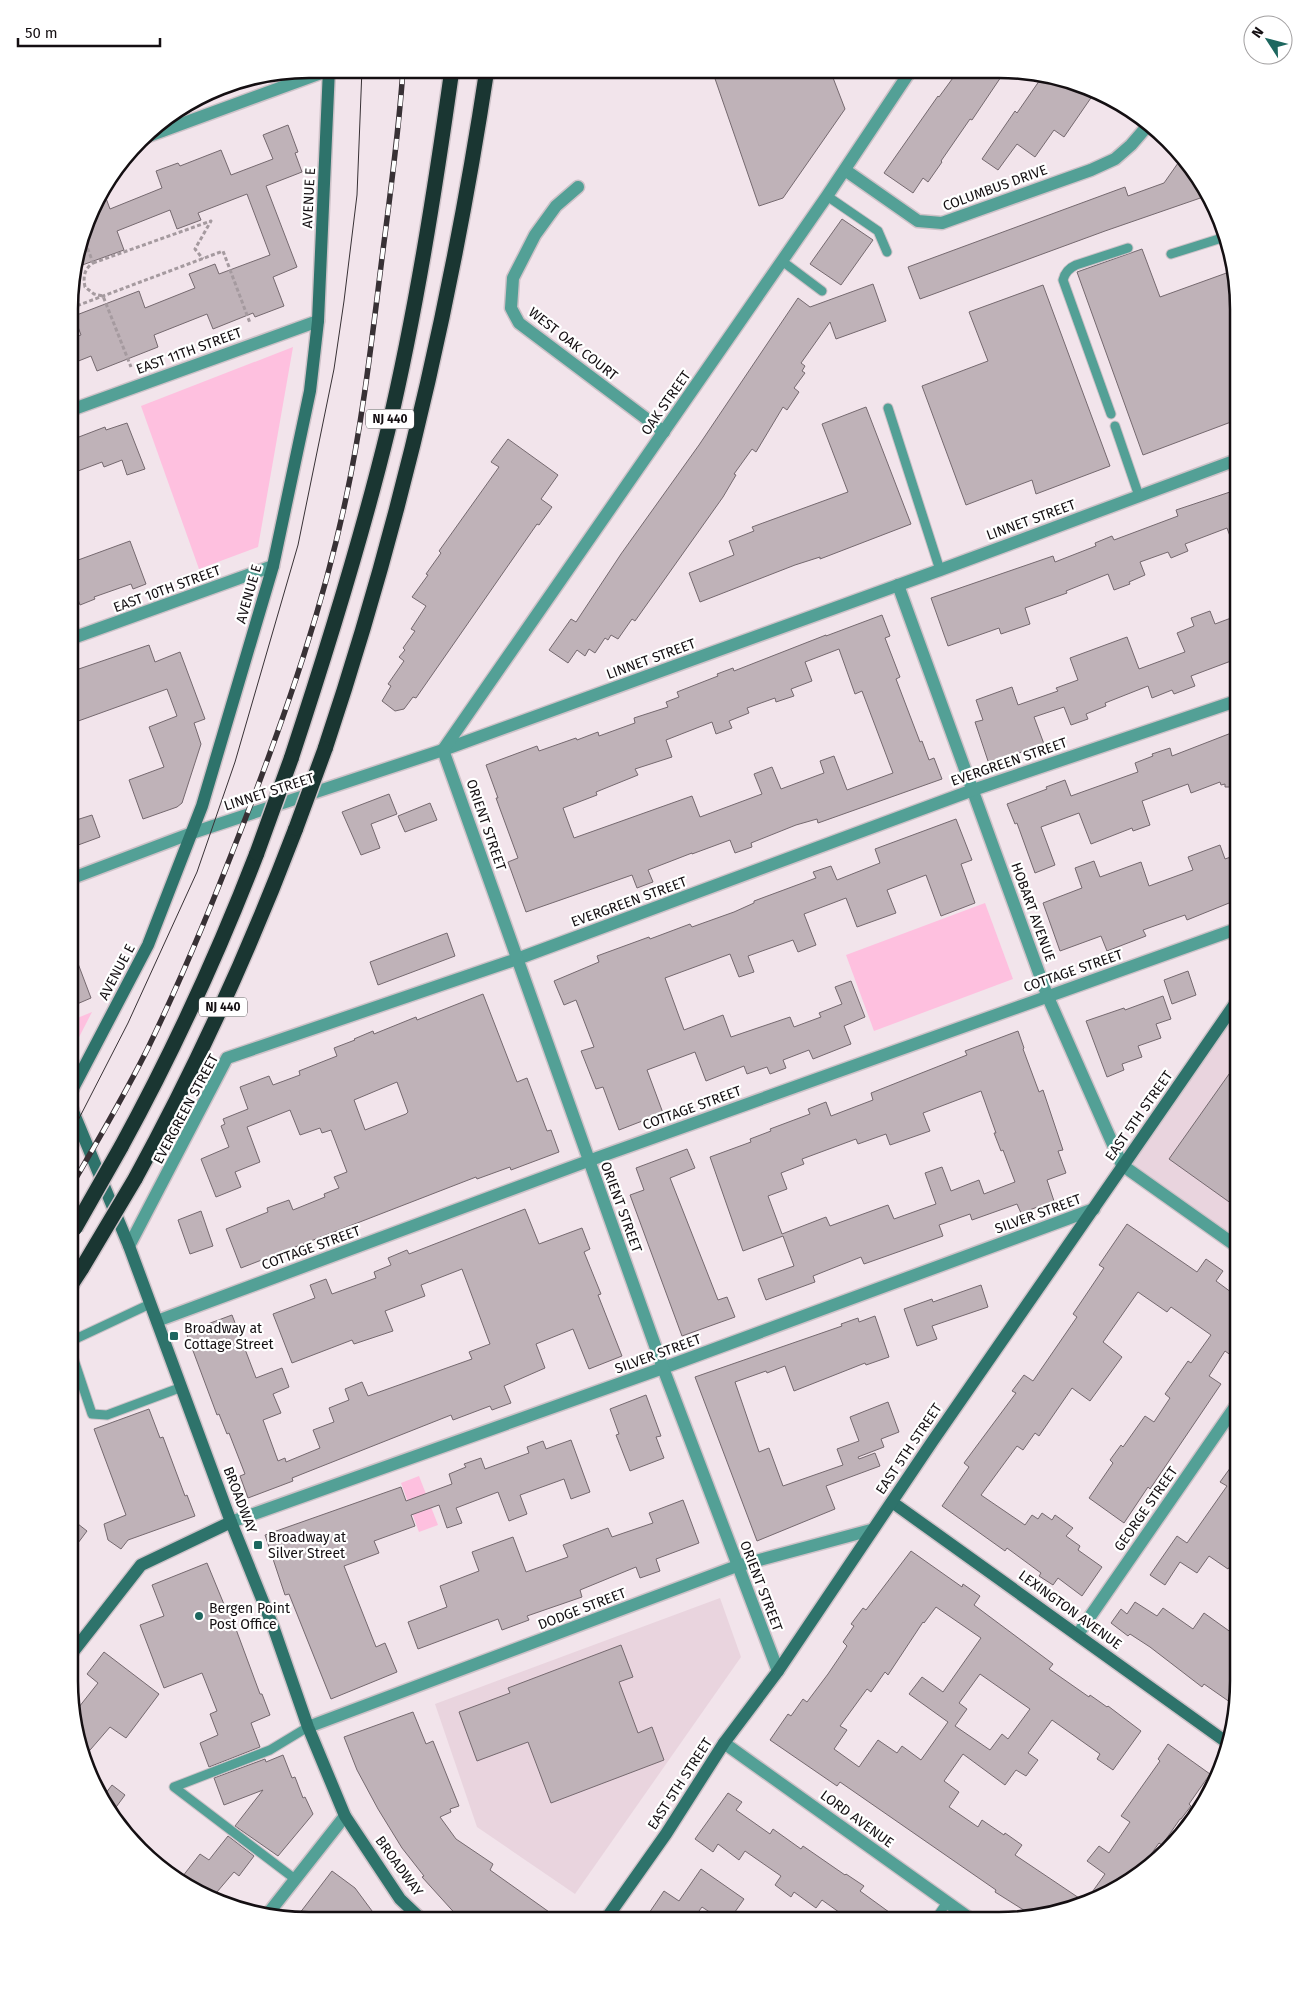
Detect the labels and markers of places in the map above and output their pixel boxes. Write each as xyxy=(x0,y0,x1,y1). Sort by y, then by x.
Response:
place label: Broadway at Cottage Street xyxy=(184,1320,275,1353)
marker: Broadway at Cottage Street xyxy=(168,1330,180,1342)
place label: Broadway at Silver Street xyxy=(268,1529,347,1562)
marker: Broadway at Silver Street xyxy=(252,1539,264,1551)
place label: Bergen Point Post Office xyxy=(209,1600,291,1633)
marker: Bergen Point Post Office xyxy=(193,1610,205,1622)

